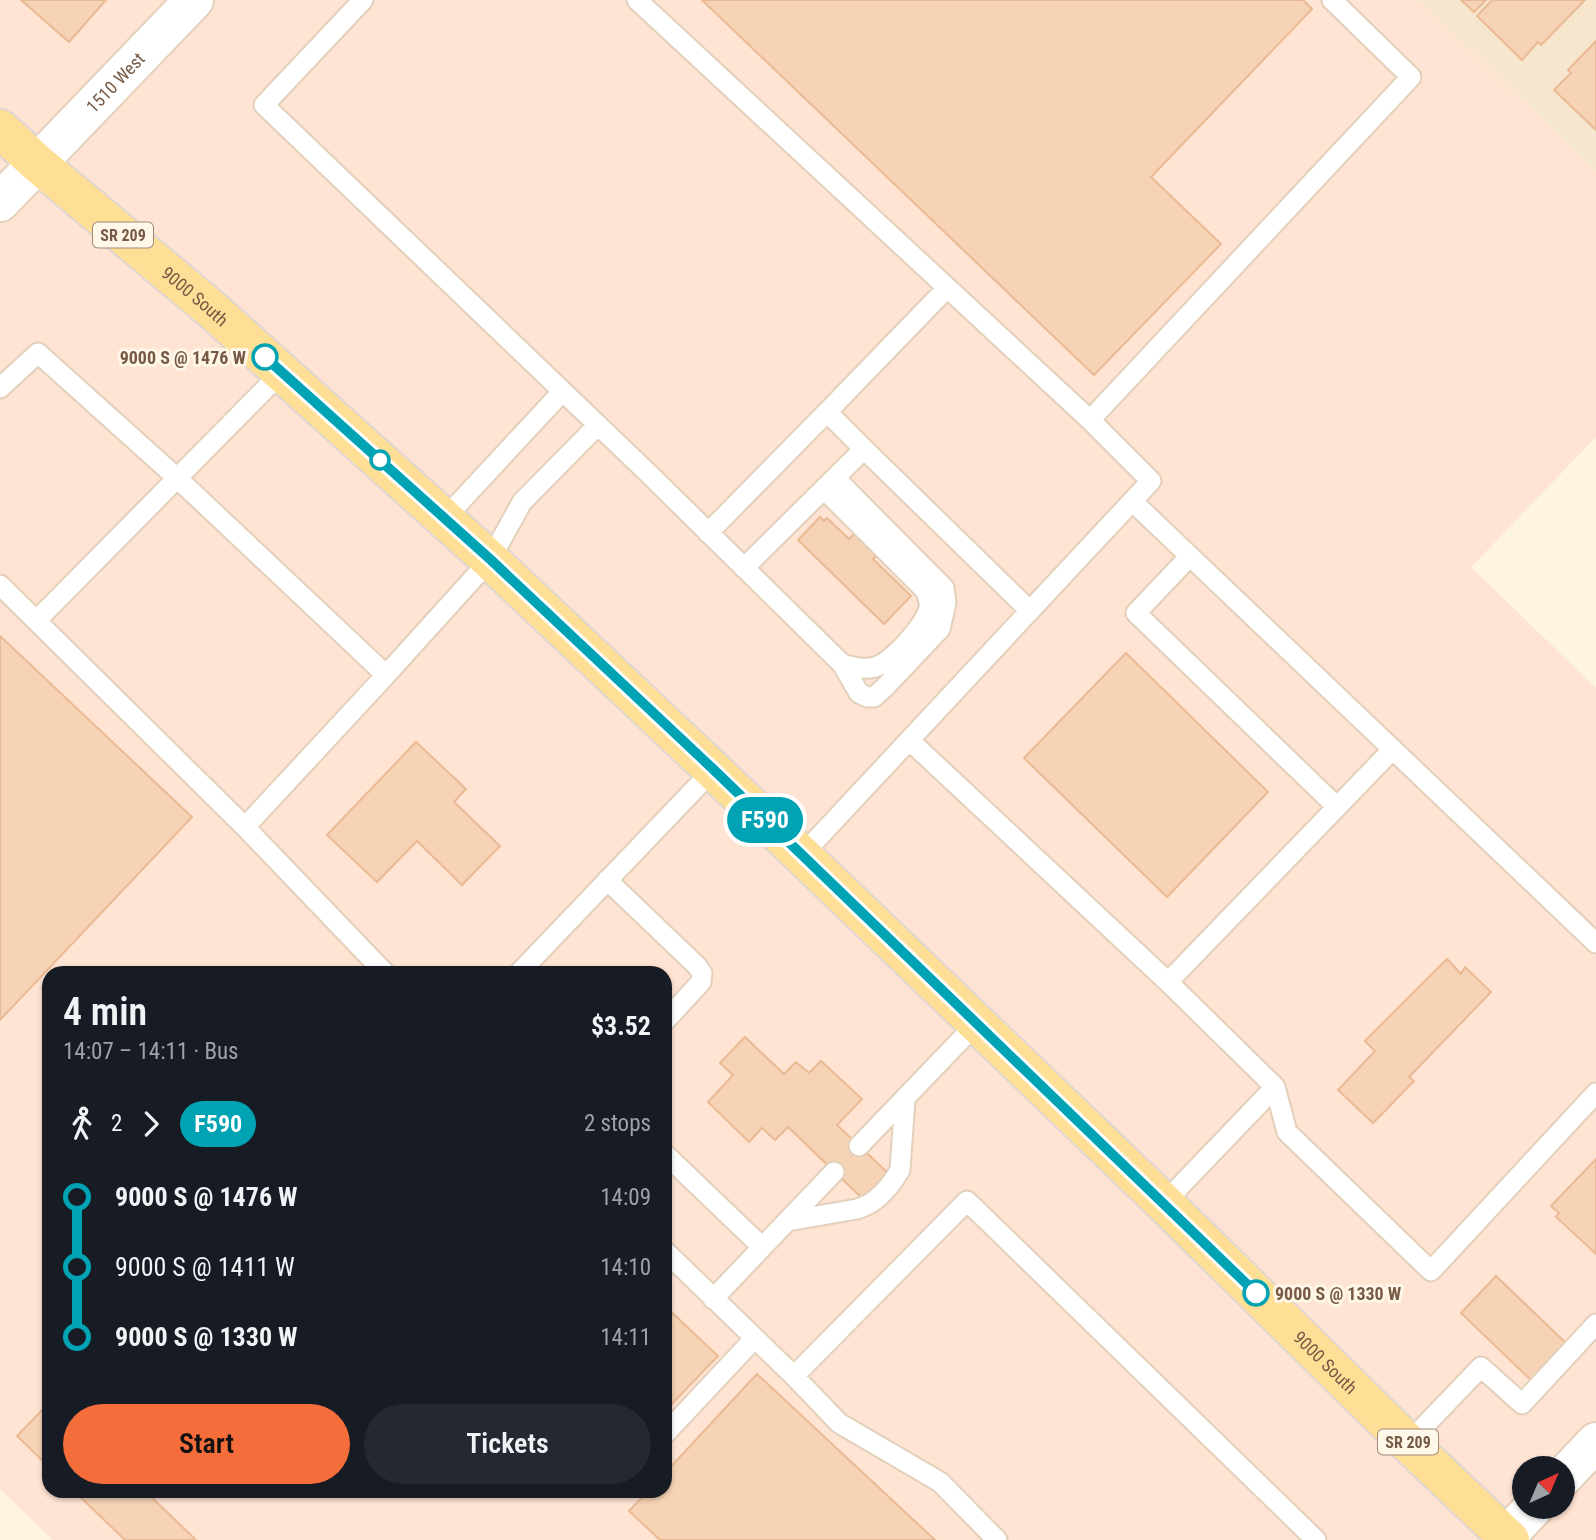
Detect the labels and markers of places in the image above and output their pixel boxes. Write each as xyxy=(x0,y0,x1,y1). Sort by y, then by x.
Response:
marker: 9000 S @ 1476 W xyxy=(252,344,278,370)
place label: 9000 S @ 1476 W xyxy=(120,347,246,368)
unlabelled marker xyxy=(370,450,390,470)
marker: 9000 S @ 1330 W xyxy=(1243,1280,1269,1306)
place label: 9000 S @ 1330 W xyxy=(1275,1283,1402,1304)

